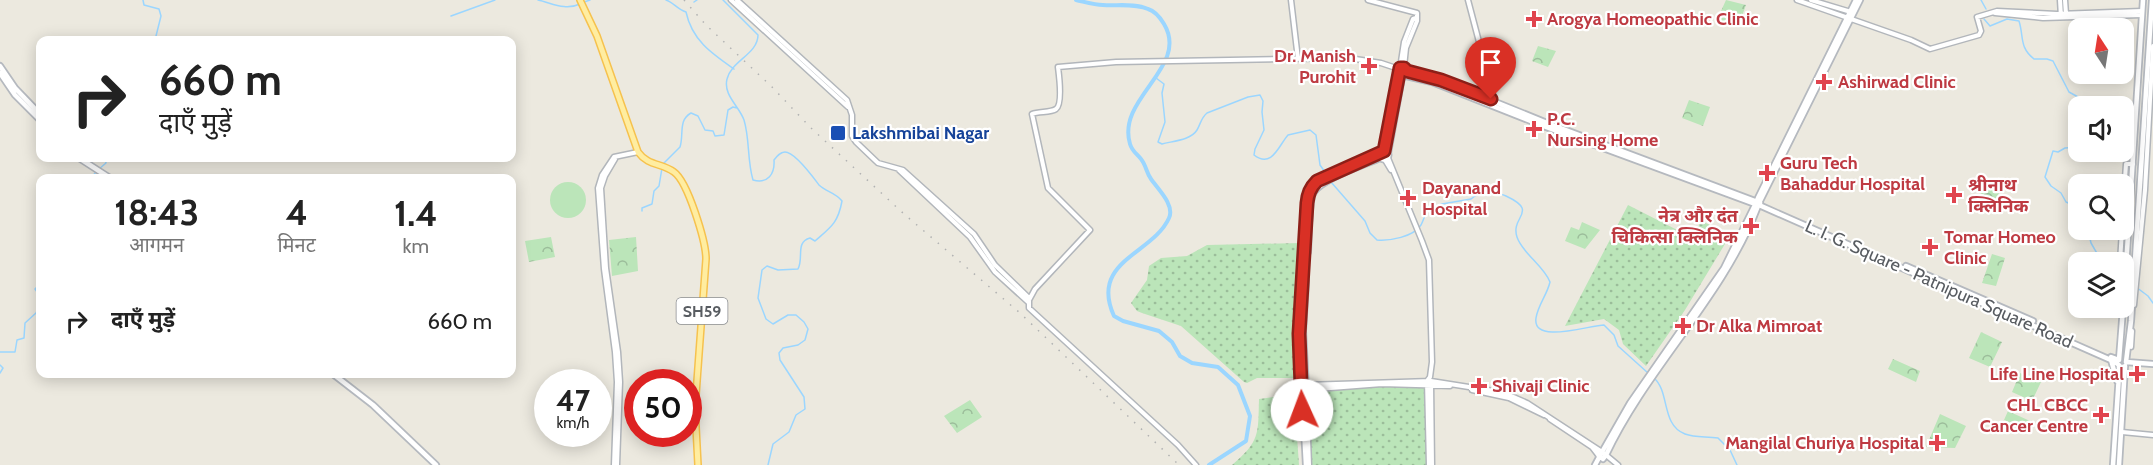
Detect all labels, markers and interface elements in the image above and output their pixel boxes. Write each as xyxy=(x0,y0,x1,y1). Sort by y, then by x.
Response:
place label: Arogya Homeopathic Clinic xyxy=(1547,8,1758,30)
marker: Arogya Homeopathic Clinic xyxy=(1525,10,1543,28)
north arrow xyxy=(2068,18,2134,84)
map controls xyxy=(2068,18,2134,318)
pin xyxy=(1465,37,1516,99)
place label: Dr. Manish Purohit xyxy=(1274,45,1356,88)
icon: arrive xyxy=(1474,46,1507,79)
text: 660 m xyxy=(159,54,282,106)
marker: Dr. Manish Purohit xyxy=(1360,57,1378,75)
icon: right xyxy=(60,60,138,138)
place label: Ashirwad Clinic xyxy=(1838,71,1956,93)
marker: Ashirwad Clinic xyxy=(1815,73,1833,91)
button: sound xyxy=(2068,96,2134,162)
text: दाएँ मुड़ें xyxy=(159,106,232,139)
place label: P.C. Nursing Home xyxy=(1547,108,1658,151)
marker: P.C. Nursing Home xyxy=(1525,120,1543,138)
place label: Lakshmibai Nagar xyxy=(852,122,989,144)
marker: Lakshmibai Nagar xyxy=(829,124,847,142)
place label: Guru Tech Bahaddur Hospital xyxy=(1780,152,1925,195)
marker: Guru Tech Bahaddur Hospital xyxy=(1758,164,1776,182)
place label: श्रीनाथ क्लिनिक xyxy=(1968,174,2030,217)
button: search xyxy=(2068,174,2134,240)
place label: Dayanand Hospital xyxy=(1422,177,1501,220)
marker: श्रीनाथ क्लिनिक xyxy=(1945,186,1963,204)
marker: Dayanand Hospital xyxy=(1399,189,1417,207)
text: 18:43 xyxy=(114,190,199,234)
text: 4 xyxy=(285,190,308,234)
text: 1.4 xyxy=(394,191,438,235)
place label: नेत्र और दंत चिकित्सा क्लिनिक xyxy=(1612,205,1739,248)
street label: L. I. G. Square - Patnipura Square Road xyxy=(1802,215,2076,353)
marker: नेत्र और दंत चिकित्सा क्लिनिक xyxy=(1742,217,1760,235)
place label: Tomar Homeo Clinic xyxy=(1944,226,2056,269)
text: आगमन xyxy=(129,233,184,257)
text: मिनट xyxy=(277,233,316,257)
text: km xyxy=(403,234,429,258)
marker: Tomar Homeo Clinic xyxy=(1921,238,1939,256)
button: layers xyxy=(2068,252,2134,318)
road number: SH59 xyxy=(676,298,728,324)
icon: right xyxy=(60,305,93,338)
text: दाएँ मुड़ें xyxy=(111,306,175,333)
text: 660 m xyxy=(427,308,492,335)
place label: Dr Alka Mimroat xyxy=(1696,315,1822,337)
marker: Dr Alka Mimroat xyxy=(1674,317,1692,335)
place label: Life Line Hospital xyxy=(1989,363,2124,385)
marker: Life Line Hospital xyxy=(2128,365,2146,383)
speed limit sign: 50 xyxy=(624,369,702,447)
place label: Shivaji Clinic xyxy=(1492,375,1590,397)
marker: Shivaji Clinic xyxy=(1470,377,1488,395)
position arrow xyxy=(1270,378,1334,442)
text: 47 xyxy=(556,382,590,419)
place label: CHL CBCC Cancer Centre xyxy=(1980,394,2088,437)
marker: CHL CBCC Cancer Centre xyxy=(2092,406,2110,424)
text: km/h xyxy=(557,414,589,432)
place label: Mangilal Churiya Hospital xyxy=(1725,432,1924,454)
marker: Mangilal Churiya Hospital xyxy=(1928,434,1946,452)

